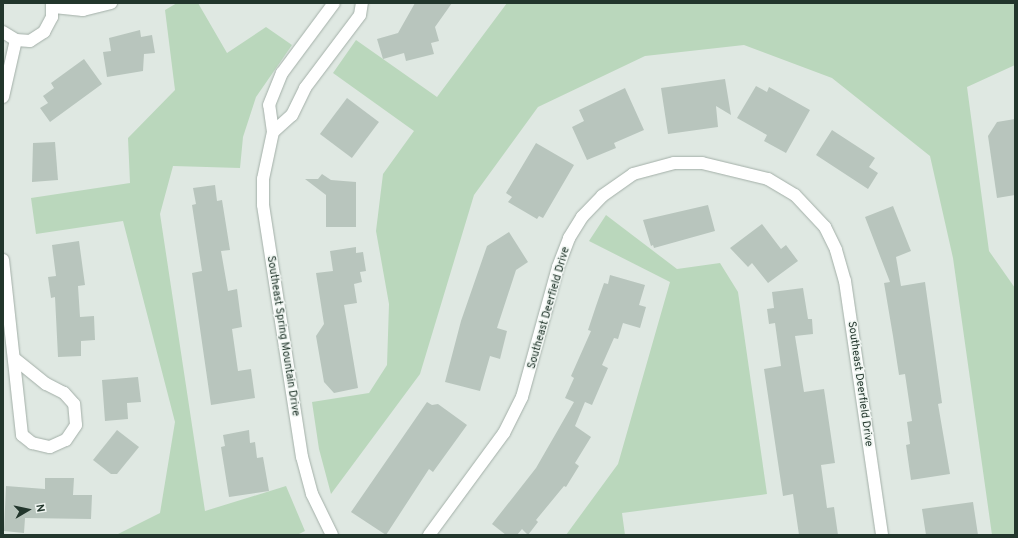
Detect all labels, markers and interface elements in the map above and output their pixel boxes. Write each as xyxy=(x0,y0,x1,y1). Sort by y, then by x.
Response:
street label: Southeast Deerfield Drive xyxy=(525,245,573,371)
street label: Southeast Spring Mountain Drive xyxy=(264,255,302,417)
street label: Southeast Deerfield Drive xyxy=(845,320,875,448)
north arrow xyxy=(8,490,48,530)
text: N xyxy=(32,503,47,513)

